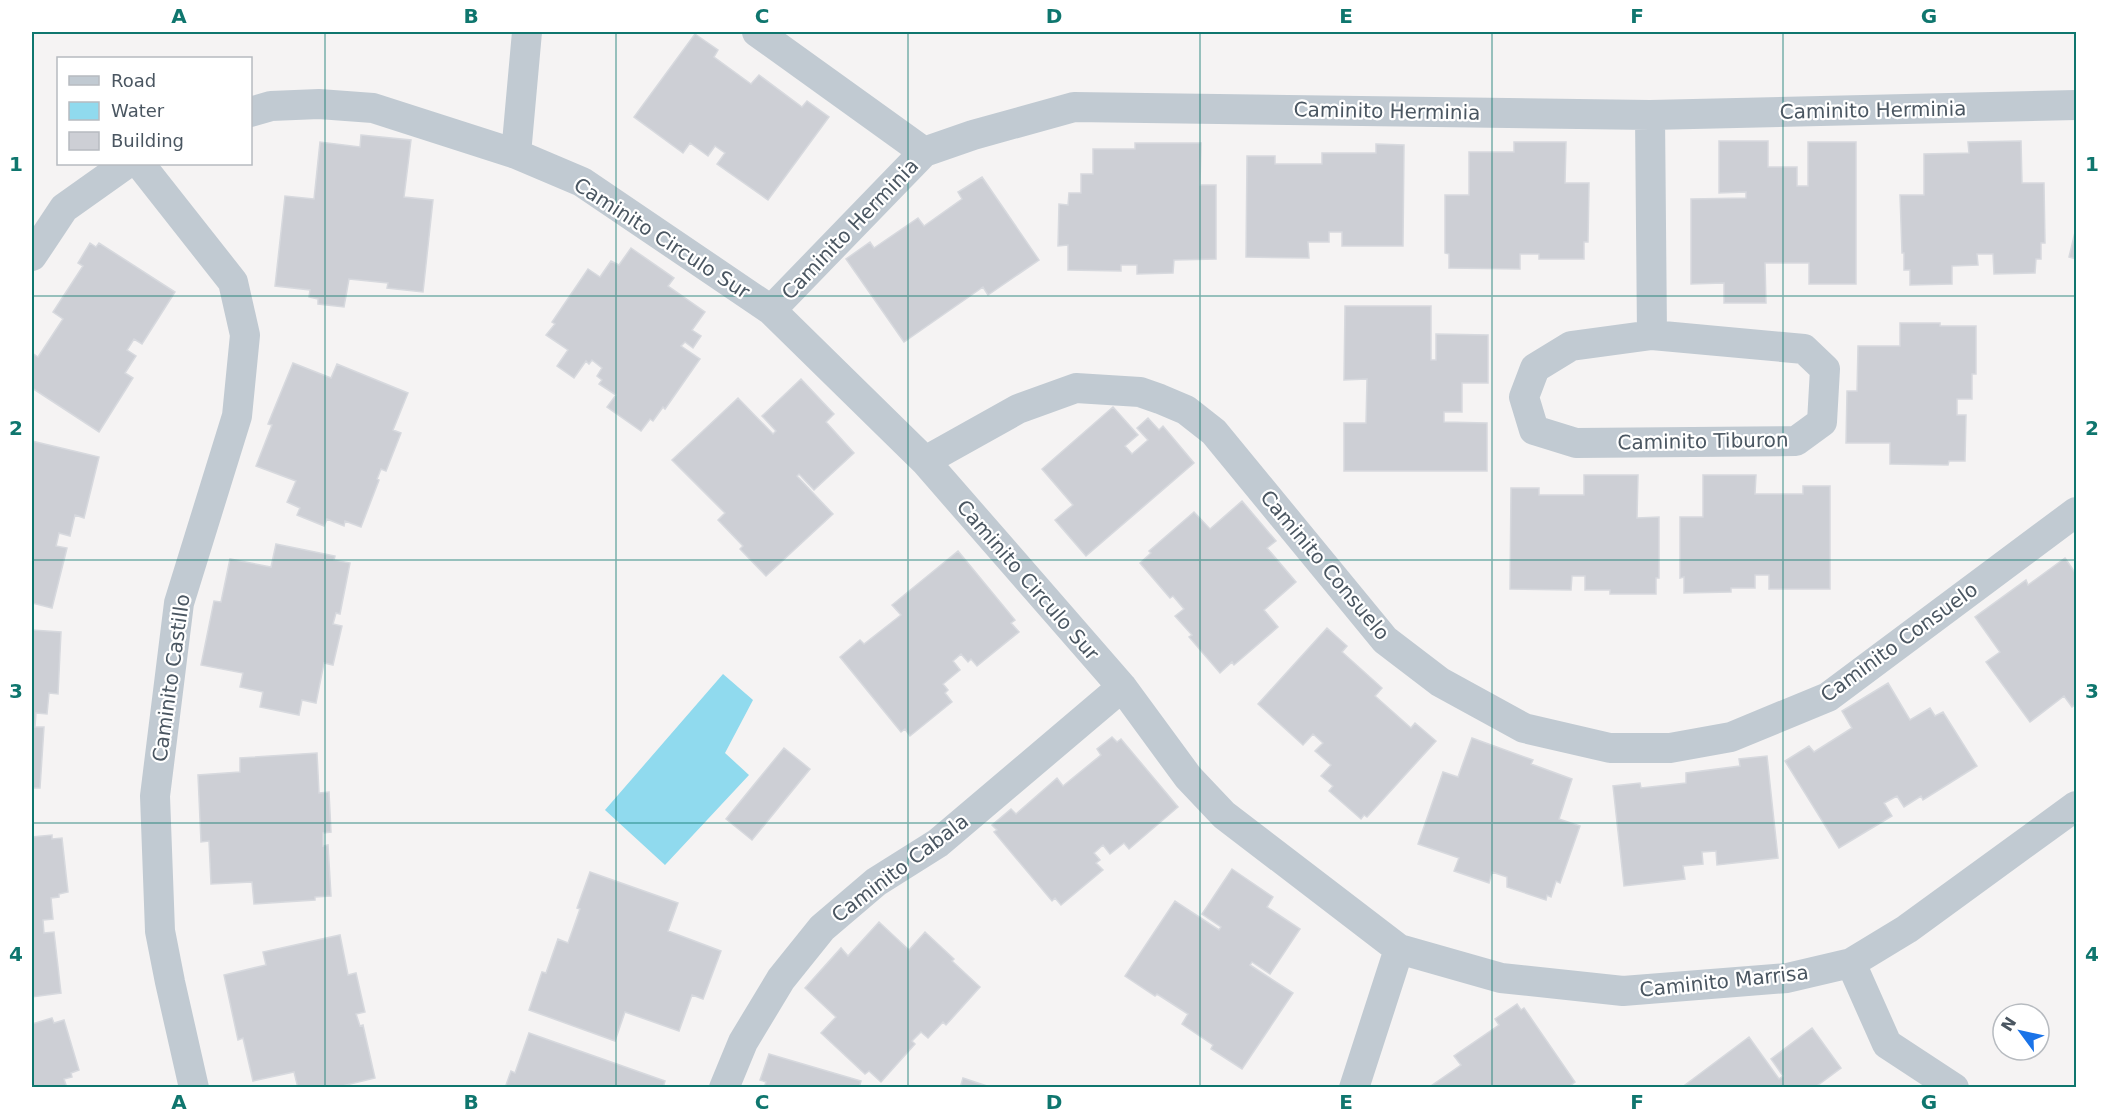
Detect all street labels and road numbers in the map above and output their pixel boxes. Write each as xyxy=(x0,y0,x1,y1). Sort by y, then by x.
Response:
street label: Caminito Herminia xyxy=(1779,96,1967,124)
street label: Caminito Herminia xyxy=(1293,97,1481,125)
street label: Caminito Herminia xyxy=(777,154,923,304)
street label: Caminito Circulo Sur xyxy=(570,172,755,304)
street label: Caminito Tiburon xyxy=(1617,428,1789,454)
street label: Caminito Consuelo xyxy=(1255,485,1395,645)
street label: Caminito Circulo Sur xyxy=(952,495,1105,666)
street label: Caminito Consuelo xyxy=(1816,577,1982,707)
street label: Caminito Castillo xyxy=(147,592,195,764)
street label: Caminito Cabala xyxy=(827,809,973,927)
street label: Caminito Marrisa xyxy=(1638,960,1810,1002)

